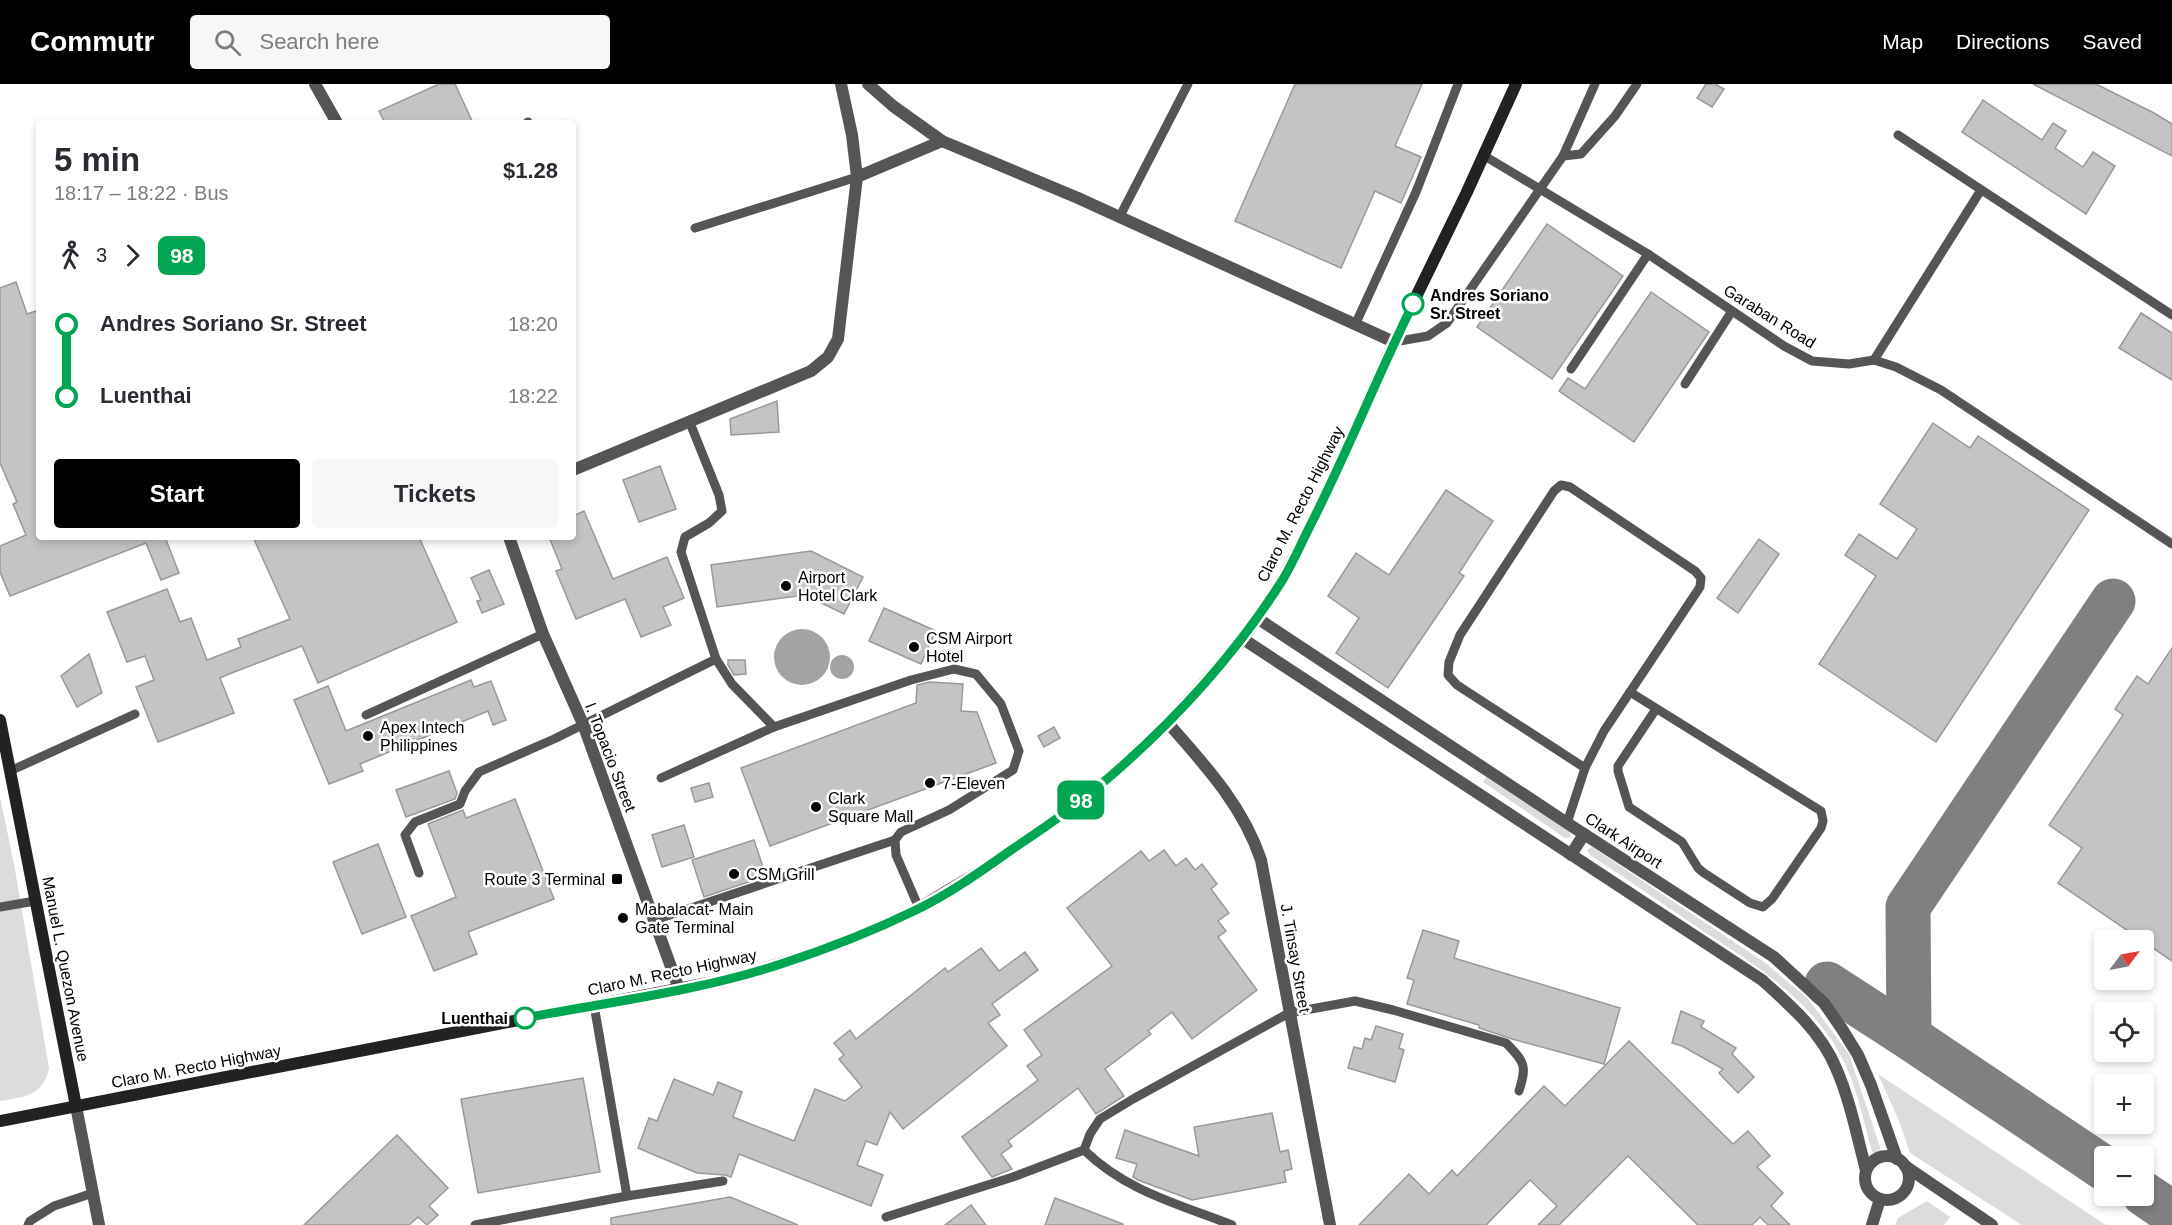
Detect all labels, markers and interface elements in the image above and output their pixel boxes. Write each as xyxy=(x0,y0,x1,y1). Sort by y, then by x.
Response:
search box xyxy=(190,15,610,69)
text: Commutr xyxy=(30,26,154,57)
icon: search xyxy=(211,26,244,59)
text: Search here xyxy=(259,29,379,54)
text: Map xyxy=(1882,30,1923,53)
text: Directions xyxy=(1956,30,2049,53)
text: Saved xyxy=(2082,30,2142,53)
text: 5 min xyxy=(54,141,140,178)
text: $1.28 xyxy=(503,158,558,183)
text: 18:17 – 18:22 · Bus xyxy=(54,182,229,204)
icon: walk xyxy=(54,239,87,272)
icon: forward xyxy=(116,239,149,272)
text: 3 xyxy=(96,244,107,266)
text: 98 xyxy=(170,244,193,267)
street label: Garaban Road xyxy=(1721,281,1819,351)
place label: Andres Soriano Sr. Street xyxy=(1430,287,1549,322)
marker: Andres Soriano Sr. Street xyxy=(1402,293,1424,315)
text: Andres Soriano Sr. Street xyxy=(100,311,367,336)
text: 18:20 xyxy=(508,313,558,335)
text: Luenthai xyxy=(100,383,192,408)
text: 18:22 xyxy=(508,385,558,407)
street label: Claro M. Recto Highway xyxy=(1254,424,1347,585)
button: Start xyxy=(54,459,300,528)
button: Tickets xyxy=(312,459,558,528)
place label: Airport Hotel Clark xyxy=(798,569,878,604)
marker: Airport Hotel Clark xyxy=(779,579,793,593)
place label: CSM Airport Hotel xyxy=(926,630,1013,665)
marker: CSM Airport Hotel xyxy=(907,640,921,654)
street label: I. Topacio Street xyxy=(582,700,639,815)
place label: Apex Intech Philippines xyxy=(380,719,465,754)
marker: Apex Intech Philippines xyxy=(361,729,375,743)
place label: 7-Eleven xyxy=(942,775,1005,792)
marker: 7-Eleven xyxy=(923,776,937,790)
line badge: 98 xyxy=(1054,780,1108,820)
text: 98 xyxy=(1069,789,1093,812)
place label: Clark Square Mall xyxy=(828,790,913,825)
marker: Clark Square Mall xyxy=(809,800,823,814)
street label: Clark Airport xyxy=(1582,809,1666,872)
place label: CSM Grill xyxy=(746,866,814,883)
marker: CSM Grill xyxy=(727,867,741,881)
place label: Route 3 Terminal xyxy=(484,871,605,888)
marker: Route 3 Terminal xyxy=(610,872,624,886)
street label: Manuel L. Quezon Avenue xyxy=(39,875,92,1063)
place label: Mabalacat- Main Gate Terminal xyxy=(635,901,753,936)
street label: J. Tinsay Street xyxy=(1278,902,1314,1014)
marker: Mabalacat- Main Gate Terminal xyxy=(616,911,630,925)
north arrow xyxy=(2094,930,2154,990)
map controls xyxy=(2094,930,2154,1206)
street label: Claro M. Recto Highway xyxy=(586,946,758,999)
button: locate xyxy=(2094,1002,2154,1062)
marker: Luenthai xyxy=(514,1007,536,1029)
place label: Luenthai xyxy=(441,1010,508,1027)
street label: Claro M. Recto Highway xyxy=(110,1042,282,1091)
button: + xyxy=(2094,1074,2154,1134)
button: − xyxy=(2094,1146,2154,1206)

